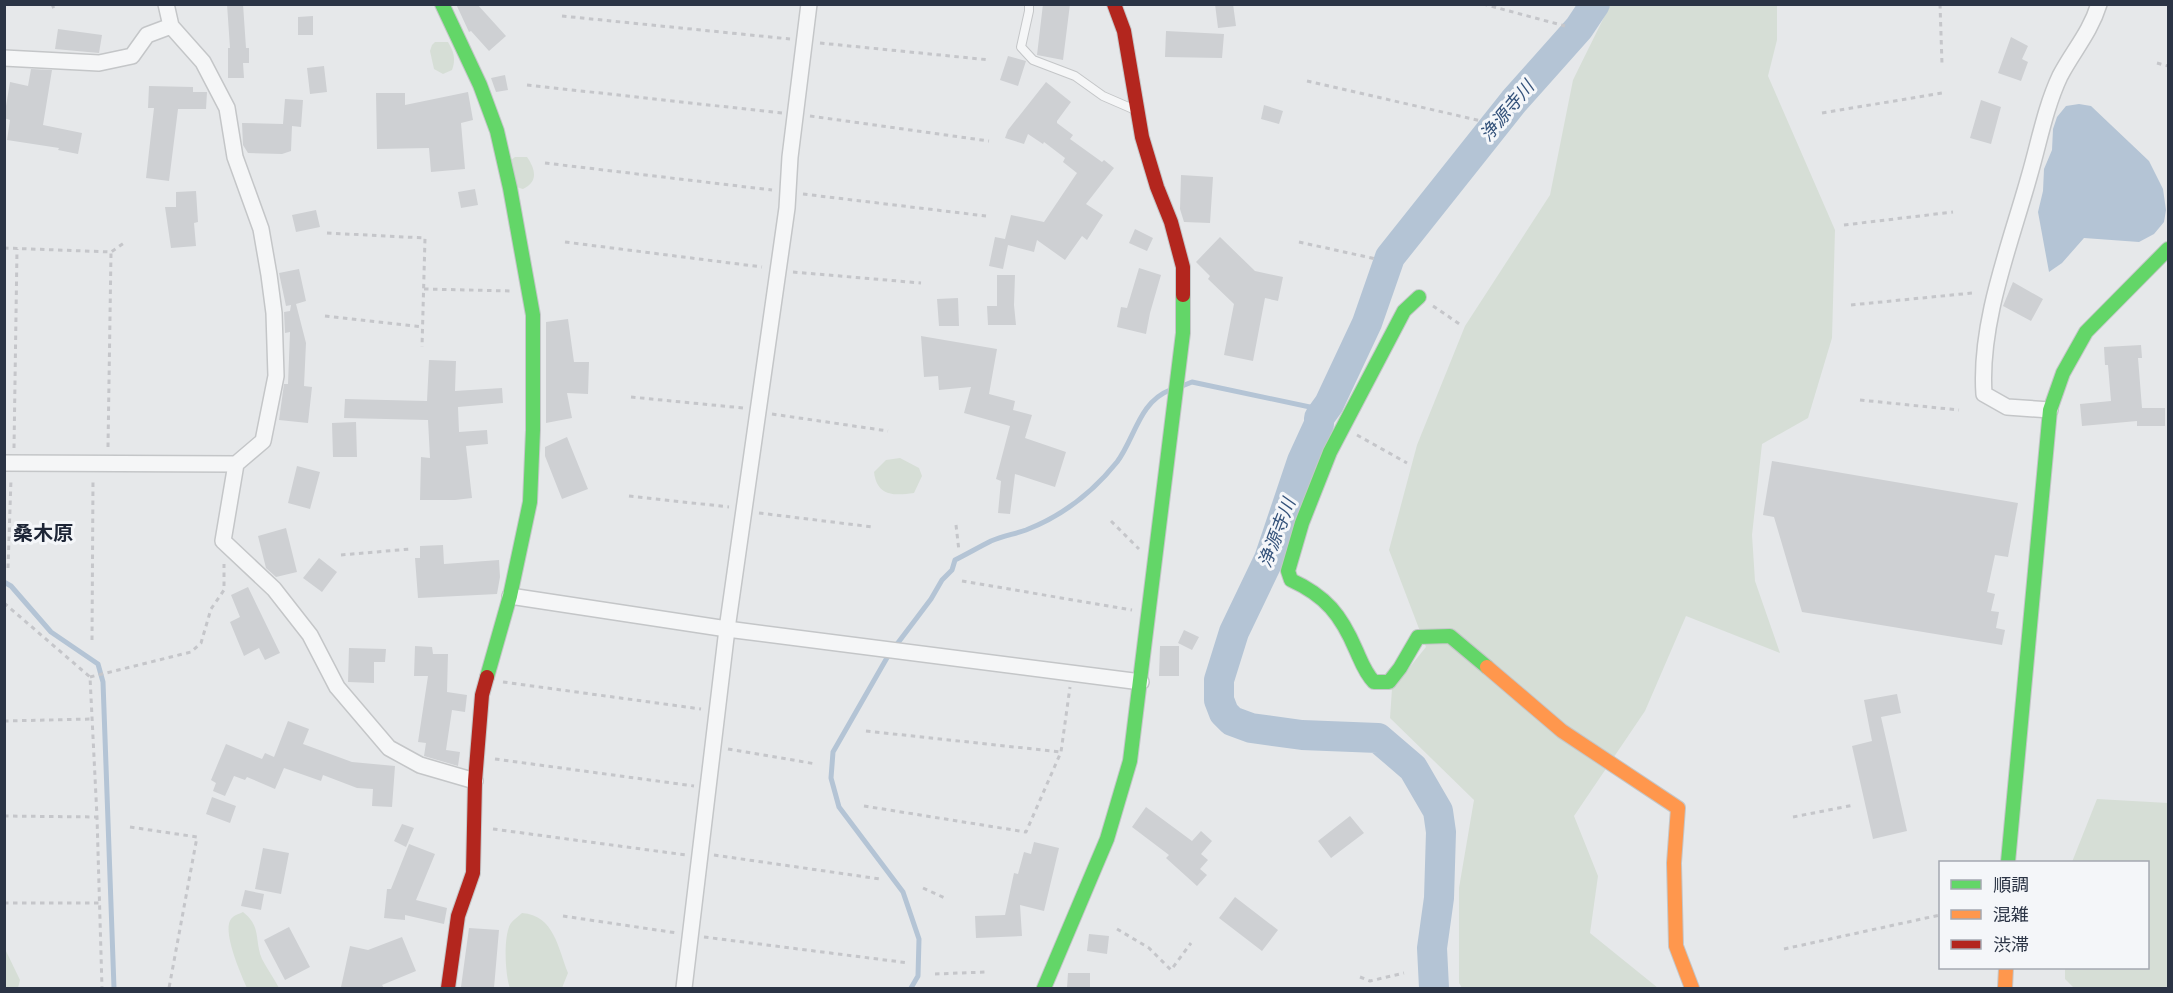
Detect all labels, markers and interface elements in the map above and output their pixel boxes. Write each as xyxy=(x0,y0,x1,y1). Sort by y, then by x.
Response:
water label: 浄源寺川 xyxy=(1475,75,1540,146)
water label: 浄源寺川 xyxy=(1254,494,1301,571)
district label: 桑木原 xyxy=(13,521,73,545)
legend xyxy=(1939,861,2149,969)
text: 順調 xyxy=(1993,874,2029,896)
text: 混雑 xyxy=(1993,904,2029,926)
text: 渋滞 xyxy=(1993,934,2029,956)

